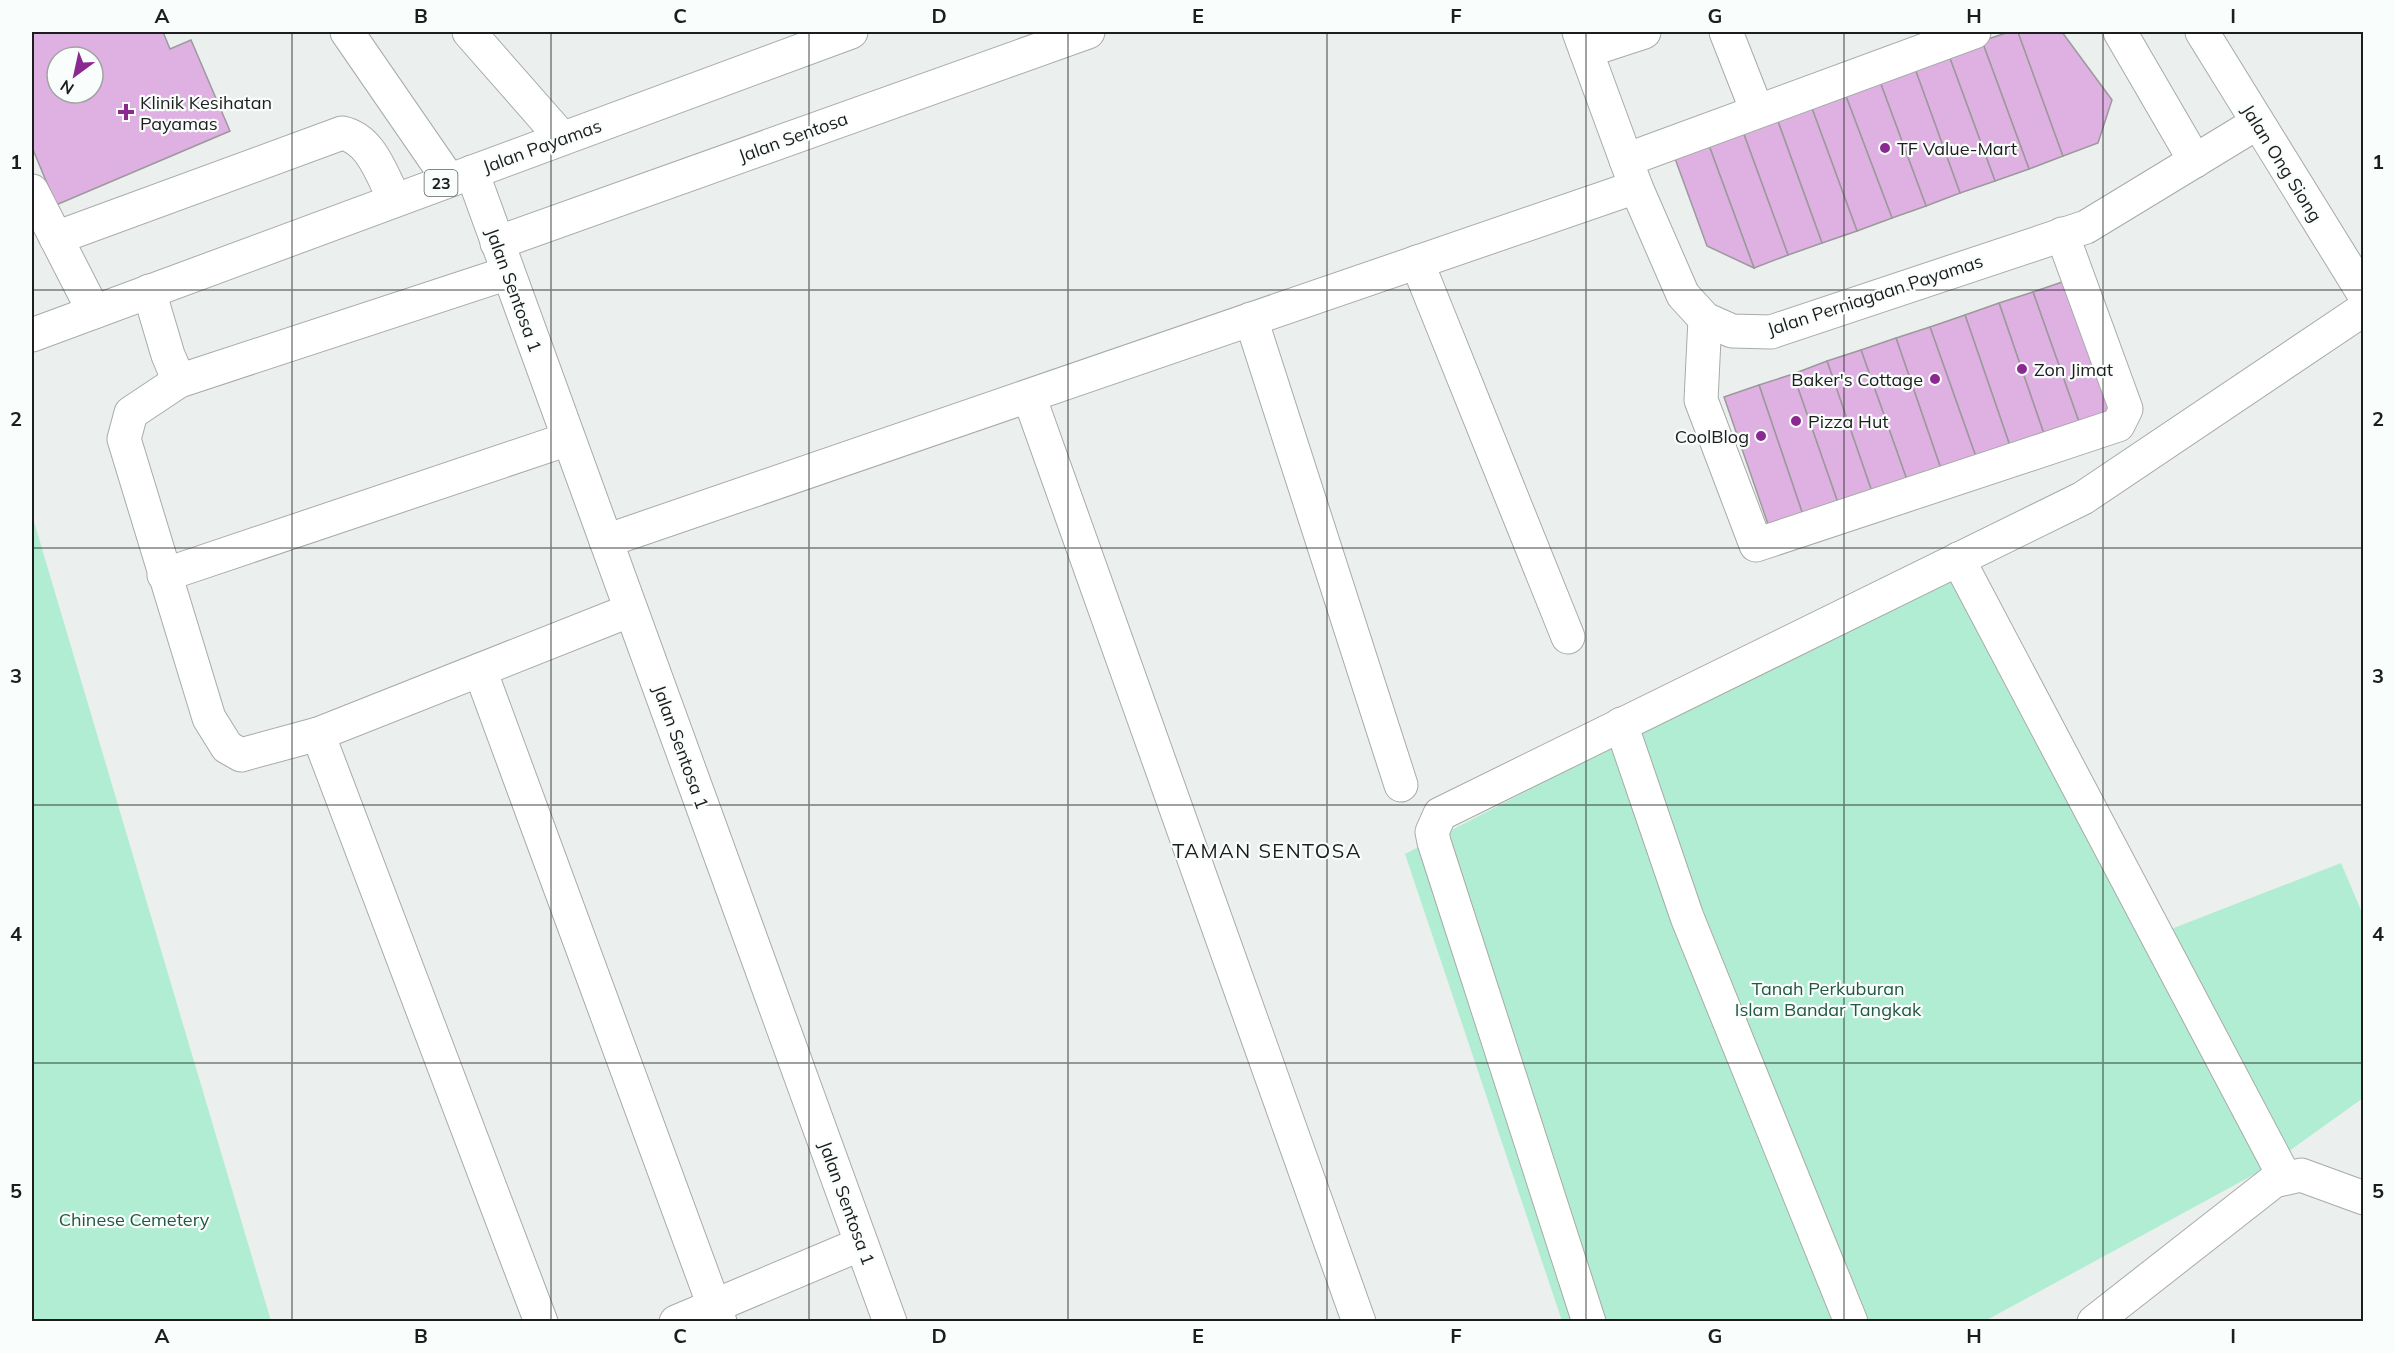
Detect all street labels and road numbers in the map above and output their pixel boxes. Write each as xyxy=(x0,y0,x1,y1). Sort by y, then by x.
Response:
street label: Jalan Ong Siong xyxy=(2237,100,2327,226)
street label: Jalan Sentosa xyxy=(735,107,851,167)
street label: Jalan Payamas xyxy=(479,114,605,178)
road number: 23 xyxy=(424,170,458,196)
street label: Jalan Sentosa 1 xyxy=(481,225,547,355)
street label: Jalan Perniagaan Payamas xyxy=(1764,249,1986,341)
street label: Jalan Sentosa 1 xyxy=(648,682,714,812)
street label: Jalan Sentosa 1 xyxy=(814,1138,880,1268)

